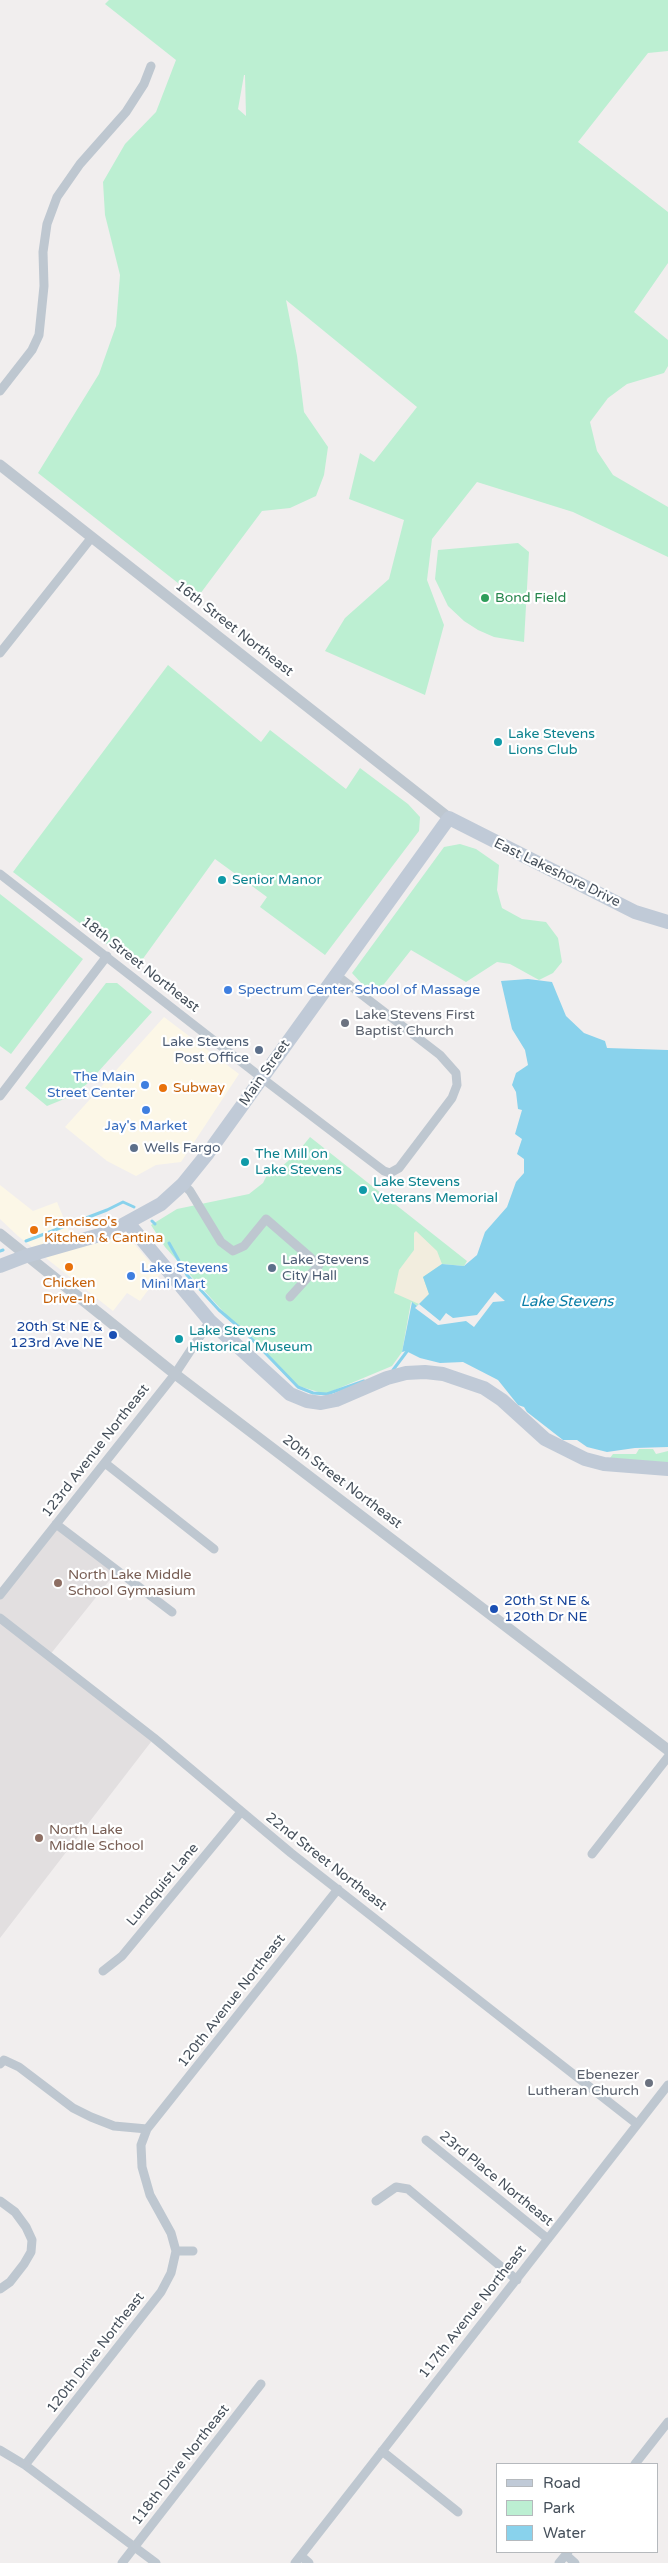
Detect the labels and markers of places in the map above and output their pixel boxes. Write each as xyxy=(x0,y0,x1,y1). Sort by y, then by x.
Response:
place label: Bond Field xyxy=(495,590,566,606)
marker: Bond Field xyxy=(479,592,491,604)
place label: Lake Stevens Lions Club xyxy=(508,726,595,759)
marker: Lake Stevens Lions Club xyxy=(492,736,504,748)
place label: Senior Manor xyxy=(232,872,322,888)
marker: Senior Manor xyxy=(216,874,228,886)
place label: Spectrum Center School of Massage xyxy=(238,982,480,998)
marker: Spectrum Center School of Massage xyxy=(222,984,234,996)
place label: Lake Stevens First Baptist Church xyxy=(355,1007,475,1040)
marker: Lake Stevens First Baptist Church xyxy=(339,1017,351,1029)
place label: Lake Stevens Post Office xyxy=(162,1034,249,1066)
marker: Lake Stevens Post Office xyxy=(253,1044,265,1056)
place label: The Main Street Center xyxy=(47,1069,135,1102)
marker: The Main Street Center xyxy=(139,1079,151,1091)
place label: Subway xyxy=(173,1080,225,1096)
marker: Subway xyxy=(157,1082,169,1094)
marker: Jay's Market xyxy=(140,1104,152,1116)
place label: Jay's Market xyxy=(105,1118,187,1134)
place label: Wells Fargo xyxy=(144,1140,221,1156)
marker: Wells Fargo xyxy=(128,1142,140,1154)
place label: The Mill on Lake Stevens xyxy=(255,1146,342,1178)
marker: The Mill on Lake Stevens xyxy=(239,1156,251,1168)
place label: Lake Stevens Veterans Memorial xyxy=(373,1174,498,1206)
marker: Lake Stevens Veterans Memorial xyxy=(357,1184,369,1196)
place label: Francisco's Kitchen & Cantina xyxy=(44,1214,163,1246)
marker: Francisco's Kitchen & Cantina xyxy=(28,1224,40,1236)
place label: Lake Stevens City Hall xyxy=(282,1252,369,1284)
place label: Lake Stevens Mini Mart xyxy=(141,1260,228,1292)
marker: Chicken Drive-In xyxy=(63,1261,75,1273)
marker: Lake Stevens City Hall xyxy=(266,1262,278,1274)
marker: Lake Stevens Mini Mart xyxy=(125,1270,137,1282)
place label: Chicken Drive-In xyxy=(42,1275,96,1308)
place label: 20th St NE & 123rd Ave NE xyxy=(10,1319,103,1351)
place label: Lake Stevens Historical Museum xyxy=(189,1323,313,1355)
marker: 20th St NE & 123rd Ave NE xyxy=(107,1329,119,1341)
marker: Lake Stevens Historical Museum xyxy=(173,1333,185,1345)
place label: North Lake Middle School Gymnasium xyxy=(68,1567,196,1600)
marker: North Lake Middle School Gymnasium xyxy=(52,1577,64,1589)
place label: 20th St NE & 120th Dr NE xyxy=(504,1593,590,1625)
marker: 20th St NE & 120th Dr NE xyxy=(488,1603,500,1615)
place label: North Lake Middle School xyxy=(49,1822,144,1854)
marker: North Lake Middle School xyxy=(33,1832,45,1844)
place label: Ebenezer Lutheran Church xyxy=(527,2067,639,2100)
marker: Ebenezer Lutheran Church xyxy=(643,2077,655,2089)

